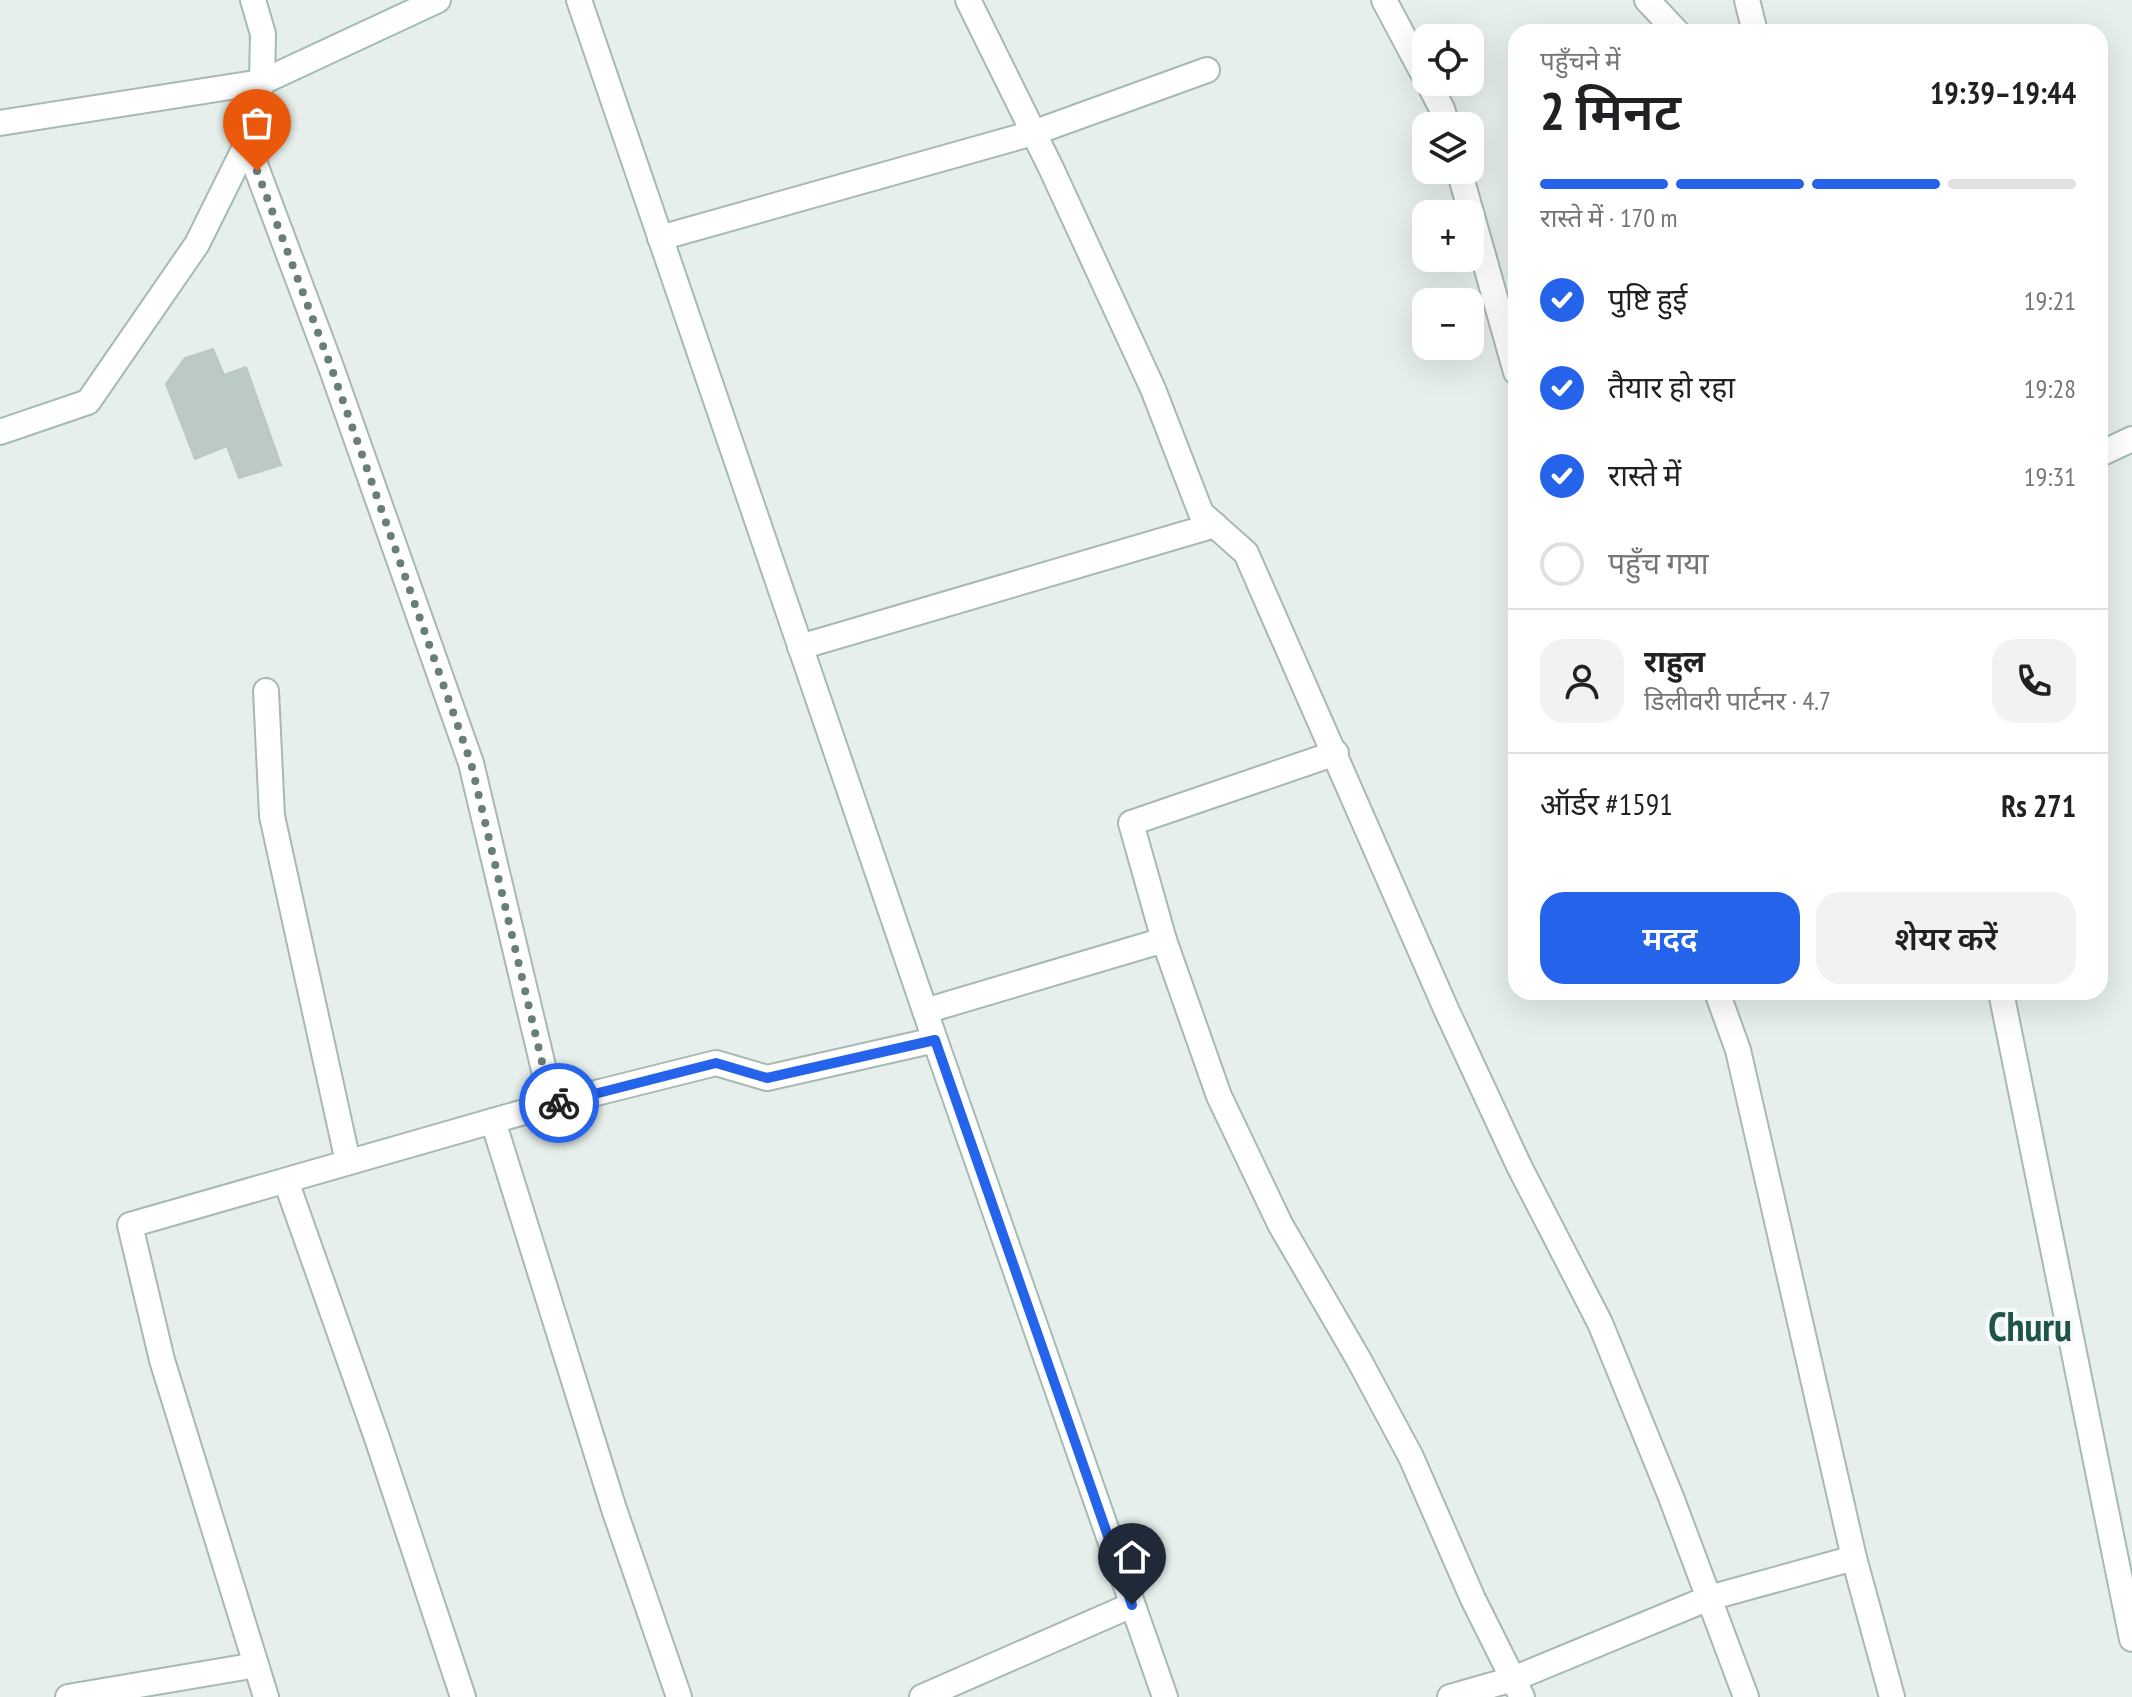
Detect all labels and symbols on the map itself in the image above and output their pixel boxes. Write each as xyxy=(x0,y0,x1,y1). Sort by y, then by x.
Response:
pin xyxy=(223,89,291,171)
courier xyxy=(519,1063,599,1143)
district label: Churu xyxy=(1988,1300,2072,1352)
pin xyxy=(1098,1523,1166,1605)

